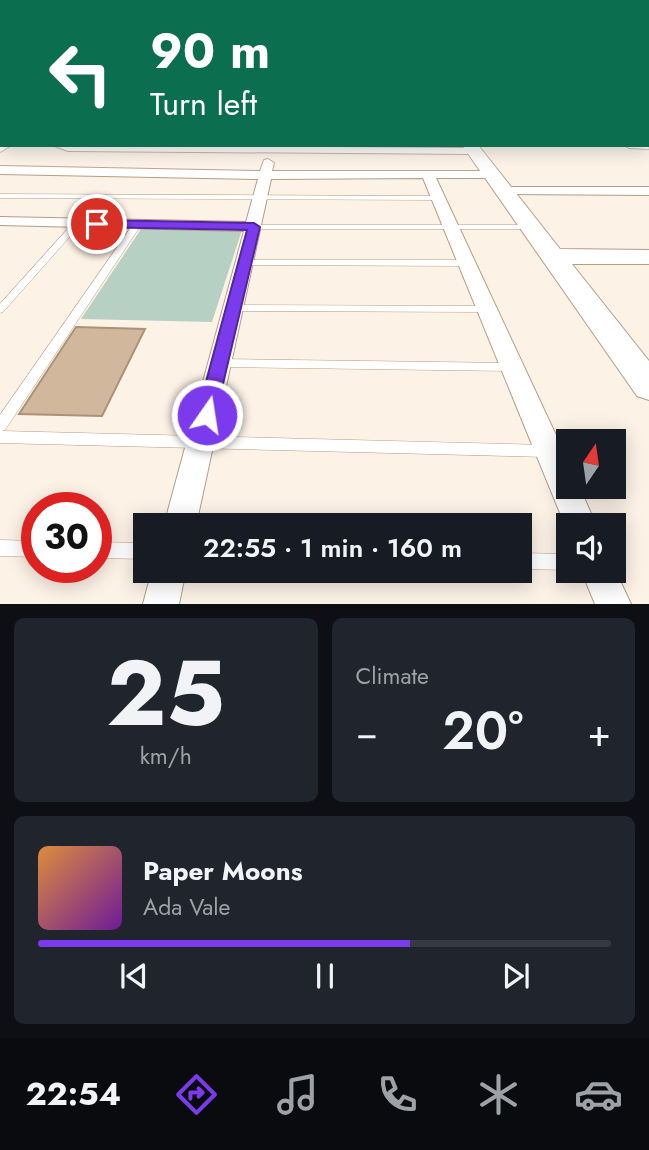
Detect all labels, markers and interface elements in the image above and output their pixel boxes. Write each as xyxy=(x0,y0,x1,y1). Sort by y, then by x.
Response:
text: 90 m xyxy=(150,16,270,86)
icon: left xyxy=(35,28,126,119)
text: Turn left xyxy=(150,81,257,127)
pin xyxy=(67,194,127,254)
icon: arrive xyxy=(78,205,116,243)
position arrow xyxy=(170,378,244,452)
north arrow xyxy=(556,429,626,499)
map controls xyxy=(556,429,626,583)
speed limit sign: 30 xyxy=(21,492,112,583)
button: sound xyxy=(556,513,626,583)
text: 22:55 · 1 min · 160 m xyxy=(203,529,462,567)
text: 25 xyxy=(107,628,225,759)
text: Climate xyxy=(356,659,429,693)
text: 20° xyxy=(442,693,523,769)
text: − xyxy=(356,705,378,760)
text: + xyxy=(588,705,611,760)
text: km/h xyxy=(140,739,192,773)
text: Paper Moons xyxy=(143,852,303,890)
text: Ada Vale xyxy=(143,890,230,924)
icon: previous xyxy=(115,957,153,995)
icon: pause xyxy=(306,957,344,995)
icon: next xyxy=(497,957,535,995)
icon: directions xyxy=(172,1070,221,1119)
icon: music xyxy=(273,1070,322,1119)
icon: phone xyxy=(373,1070,422,1119)
icon: climate xyxy=(474,1070,523,1119)
icon: car xyxy=(574,1070,623,1119)
text: 22:54 xyxy=(26,1071,121,1117)

